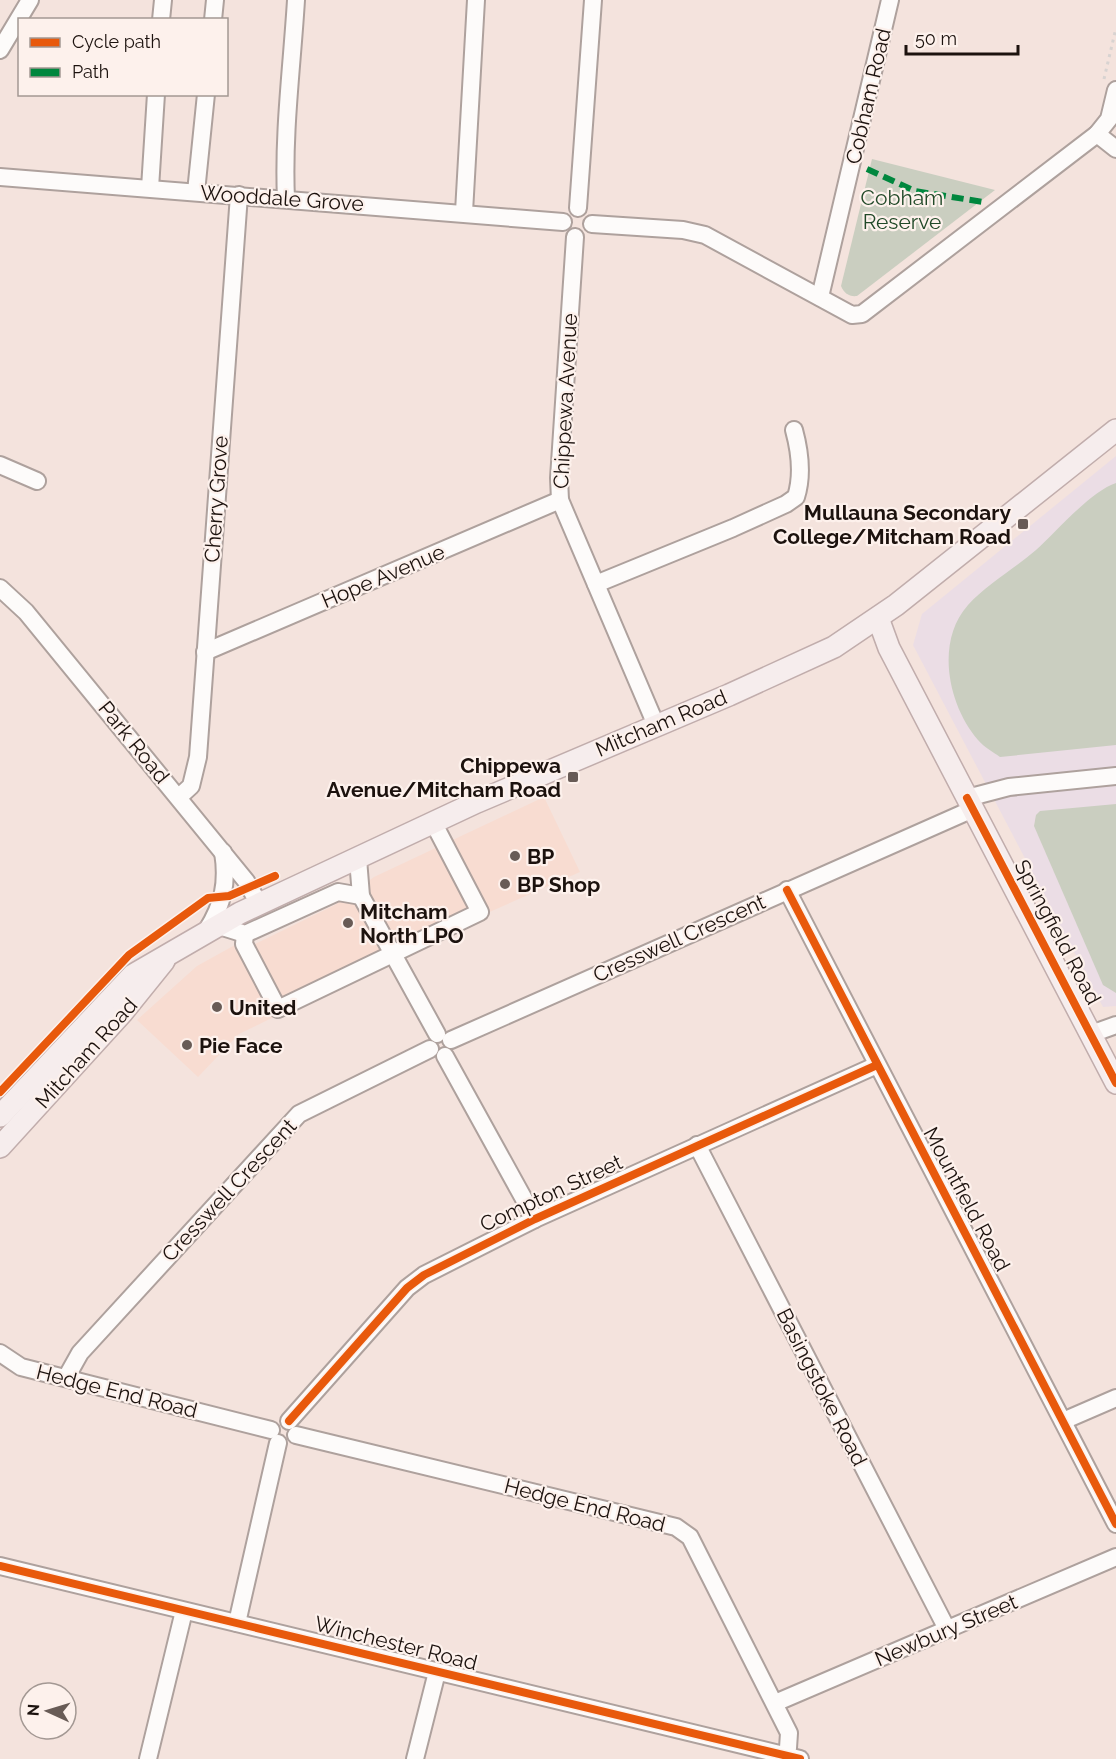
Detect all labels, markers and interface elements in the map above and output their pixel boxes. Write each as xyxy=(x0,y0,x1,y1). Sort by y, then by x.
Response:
legend xyxy=(18,18,228,96)
scale bar xyxy=(906,18,1018,56)
street label: Cobham Road xyxy=(840,26,896,166)
text: 50 m xyxy=(915,28,957,49)
text: Cycle path xyxy=(72,31,161,52)
text: Path xyxy=(72,61,109,82)
street label: Wooddale Grove xyxy=(199,180,365,216)
park label: Cobham Reserve xyxy=(861,185,943,234)
street label: Chippewa Avenue xyxy=(548,313,582,489)
street label: Cherry Grove xyxy=(199,435,233,563)
place label: Mullauna Secondary College/Mitcham Road xyxy=(773,500,1011,549)
marker: Mullauna Secondary College/Mitcham Road xyxy=(1016,517,1030,531)
street label: Hope Avenue xyxy=(318,539,448,613)
street label: Mitcham Road xyxy=(592,684,730,762)
street label: Park Road xyxy=(93,696,175,788)
place label: Chippewa Avenue/Mitcham Road xyxy=(326,753,561,802)
marker: Chippewa Avenue/Mitcham Road xyxy=(566,770,580,784)
place label: BP xyxy=(527,844,554,869)
marker: BP xyxy=(508,849,522,863)
street label: Springfield Road xyxy=(1009,855,1107,1009)
place label: BP Shop xyxy=(517,872,600,897)
marker: BP Shop xyxy=(498,877,512,891)
street label: Cresswell Crescent xyxy=(589,889,769,987)
place label: Mitcham North LPO xyxy=(360,899,464,948)
marker: Mitcham North LPO xyxy=(341,916,355,930)
street label: Mitcham Road xyxy=(30,993,142,1113)
place label: United xyxy=(229,995,297,1020)
marker: United xyxy=(210,1000,224,1014)
place label: Pie Face xyxy=(199,1033,283,1058)
marker: Pie Face xyxy=(180,1038,194,1052)
street label: Cresswell Crescent xyxy=(156,1114,302,1266)
street label: Mountfield Road xyxy=(918,1123,1016,1275)
street label: Compton Street xyxy=(476,1149,626,1237)
street label: Basingstoke Road xyxy=(771,1304,873,1470)
street label: Hedge End Road xyxy=(34,1359,200,1423)
street label: Hedge End Road xyxy=(502,1473,668,1537)
street label: Newbury Street xyxy=(871,1589,1021,1671)
street label: Winchester Road xyxy=(312,1611,480,1675)
north arrow xyxy=(18,1681,78,1741)
text: N xyxy=(24,1703,43,1717)

